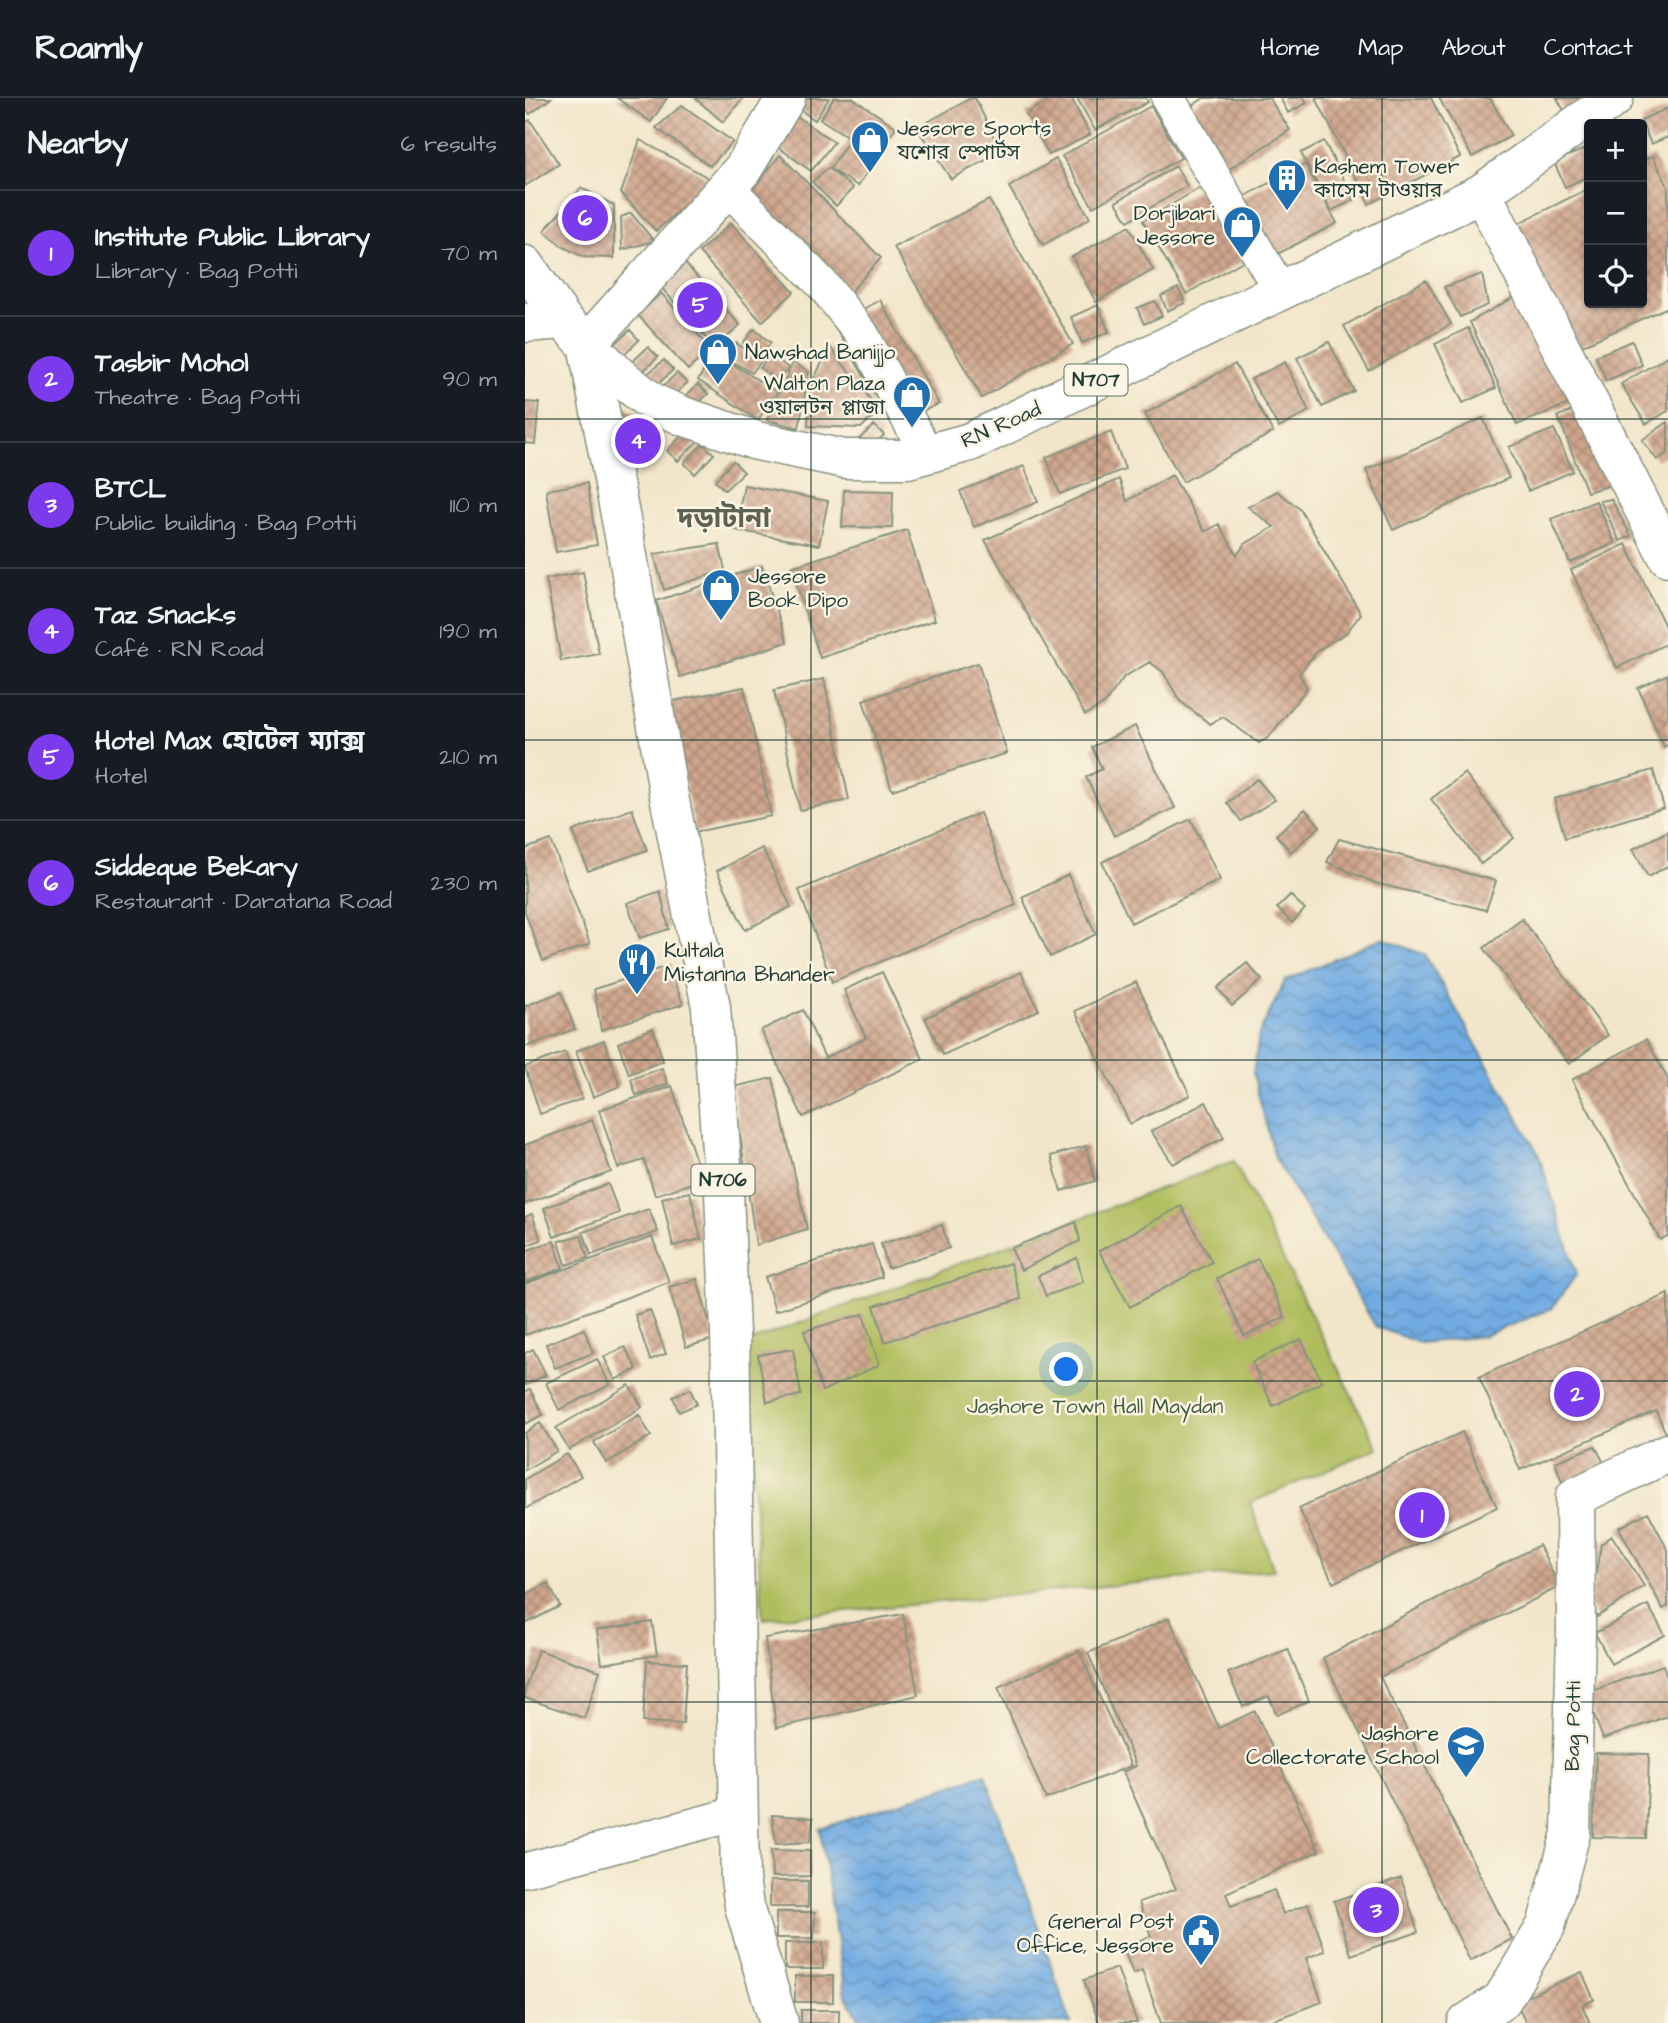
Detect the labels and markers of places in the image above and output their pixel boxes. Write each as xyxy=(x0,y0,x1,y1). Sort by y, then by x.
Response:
place label: Jessore Sports যশোর স্পোর্টস xyxy=(896,114,1051,167)
shop icon: Jessore Sports যশোর স্পোর্টস xyxy=(849,119,891,174)
place label: Kashem Tower কাসেম টাওয়ার xyxy=(1313,152,1460,205)
building icon: Kashem Tower কাসেম টাওয়ার xyxy=(1266,157,1308,212)
pin: 6 xyxy=(562,192,608,244)
place label: Dorjibari Jessore xyxy=(1134,199,1215,252)
shop icon: Dorjibari Jessore xyxy=(1221,204,1263,259)
pin: 5 xyxy=(677,279,723,331)
shop icon: Nawshad Banijjo xyxy=(697,331,739,386)
place label: Nawshad Banijjo xyxy=(745,338,895,367)
place label: Walton Plaza ওয়ালটন প্লাজা xyxy=(759,369,885,422)
shop icon: Walton Plaza ওয়ালটন প্লাজা xyxy=(891,374,933,429)
pin: 4 xyxy=(615,415,661,467)
place label: Jessore Book Dipo xyxy=(748,562,848,616)
shop icon: Jessore Book Dipo xyxy=(700,567,742,622)
place label: Kultala Mistanna Bhander xyxy=(664,936,835,989)
restaurant icon: Kultala Mistanna Bhander xyxy=(616,941,658,996)
pin: 2 xyxy=(1554,1368,1600,1420)
pin: 1 xyxy=(1399,1489,1445,1541)
place label: Jashore Collectorate School xyxy=(1246,1719,1439,1772)
school or university icon: Jashore Collectorate School xyxy=(1445,1724,1487,1779)
pin: 3 xyxy=(1353,1884,1399,1936)
place label: General Post Office, Jessore xyxy=(1017,1907,1175,1960)
public building icon: General Post Office, Jessore xyxy=(1180,1912,1222,1967)

